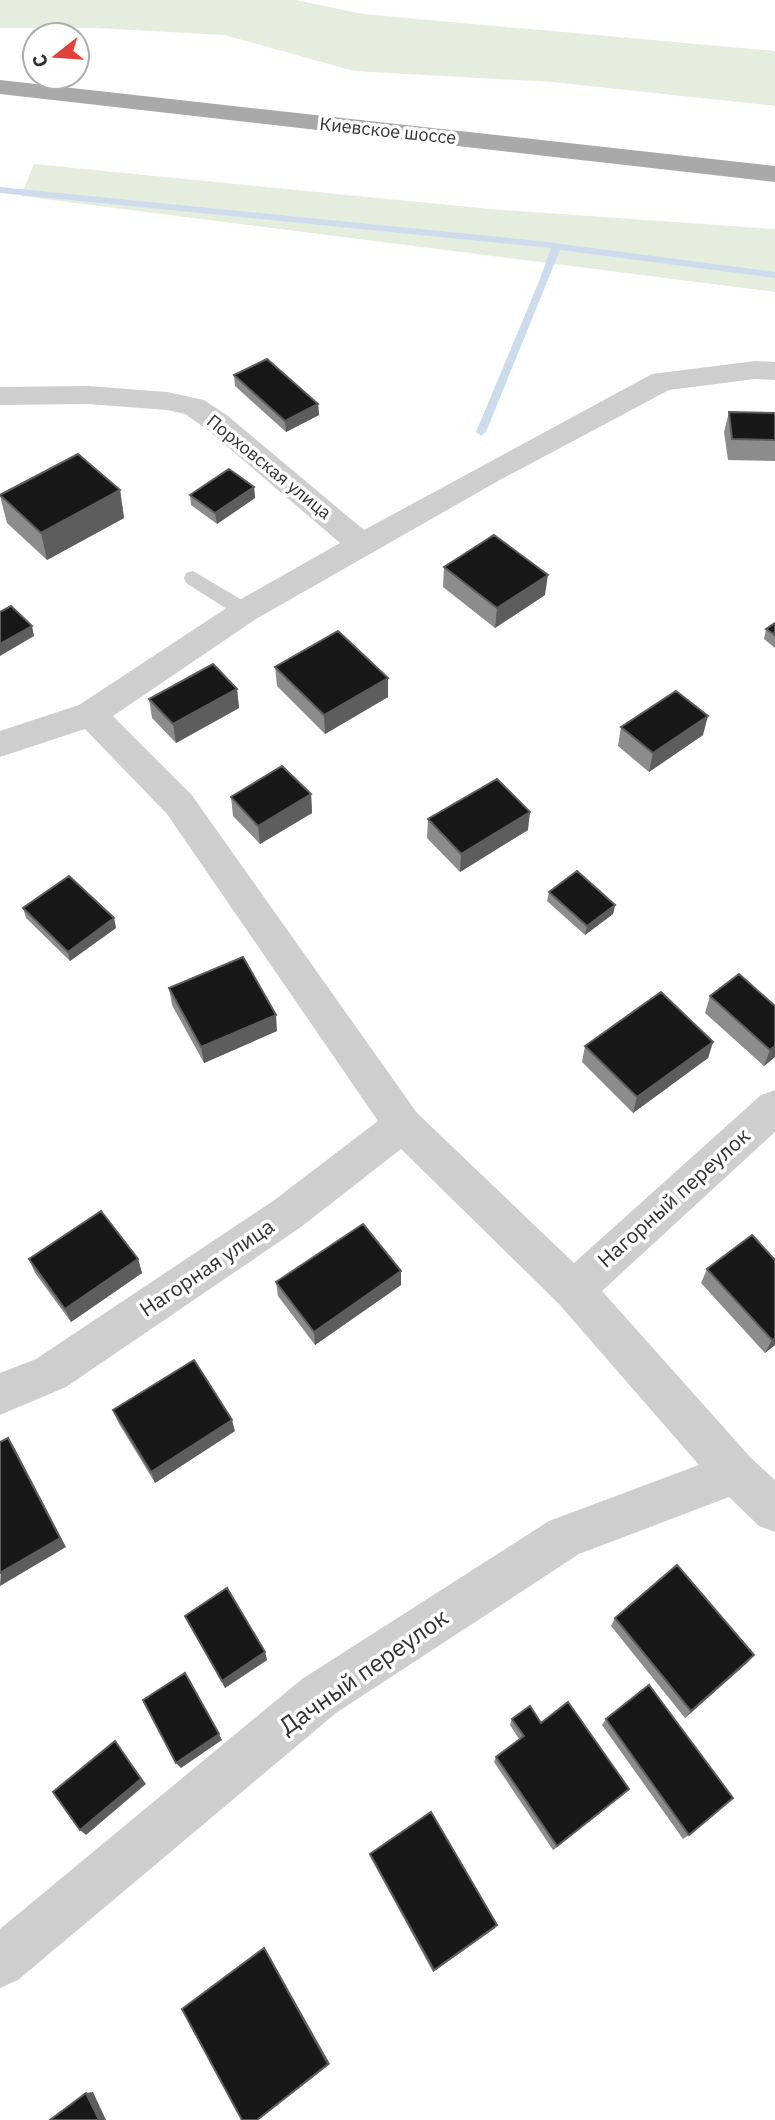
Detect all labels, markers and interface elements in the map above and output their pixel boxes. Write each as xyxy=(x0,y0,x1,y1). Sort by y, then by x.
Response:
north arrow xyxy=(21,21,91,91)
text: С xyxy=(26,52,53,70)
street label: Киевское шоссе xyxy=(319,112,458,149)
street label: Порховская улица xyxy=(202,409,337,524)
street label: Нагорный переулок xyxy=(591,1121,756,1273)
street label: Нагорная улица xyxy=(134,1212,279,1323)
street label: Дачный переулок xyxy=(272,1601,454,1742)

